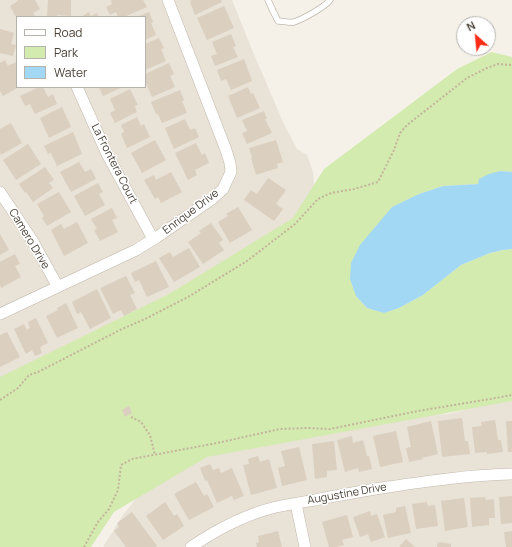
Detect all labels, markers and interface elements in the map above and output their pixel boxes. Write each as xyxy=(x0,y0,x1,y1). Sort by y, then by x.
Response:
legend xyxy=(16,16,146,88)
north arrow xyxy=(456,16,496,56)
text: N xyxy=(464,17,478,34)
text: Road xyxy=(54,24,82,41)
text: Park xyxy=(54,44,78,61)
text: Water xyxy=(54,64,87,81)
street label: La Frontera Court xyxy=(88,122,140,206)
street label: Enrique Drive xyxy=(160,187,222,237)
street label: Camero Drive xyxy=(6,206,52,272)
street label: Augustine Drive xyxy=(306,481,388,507)

